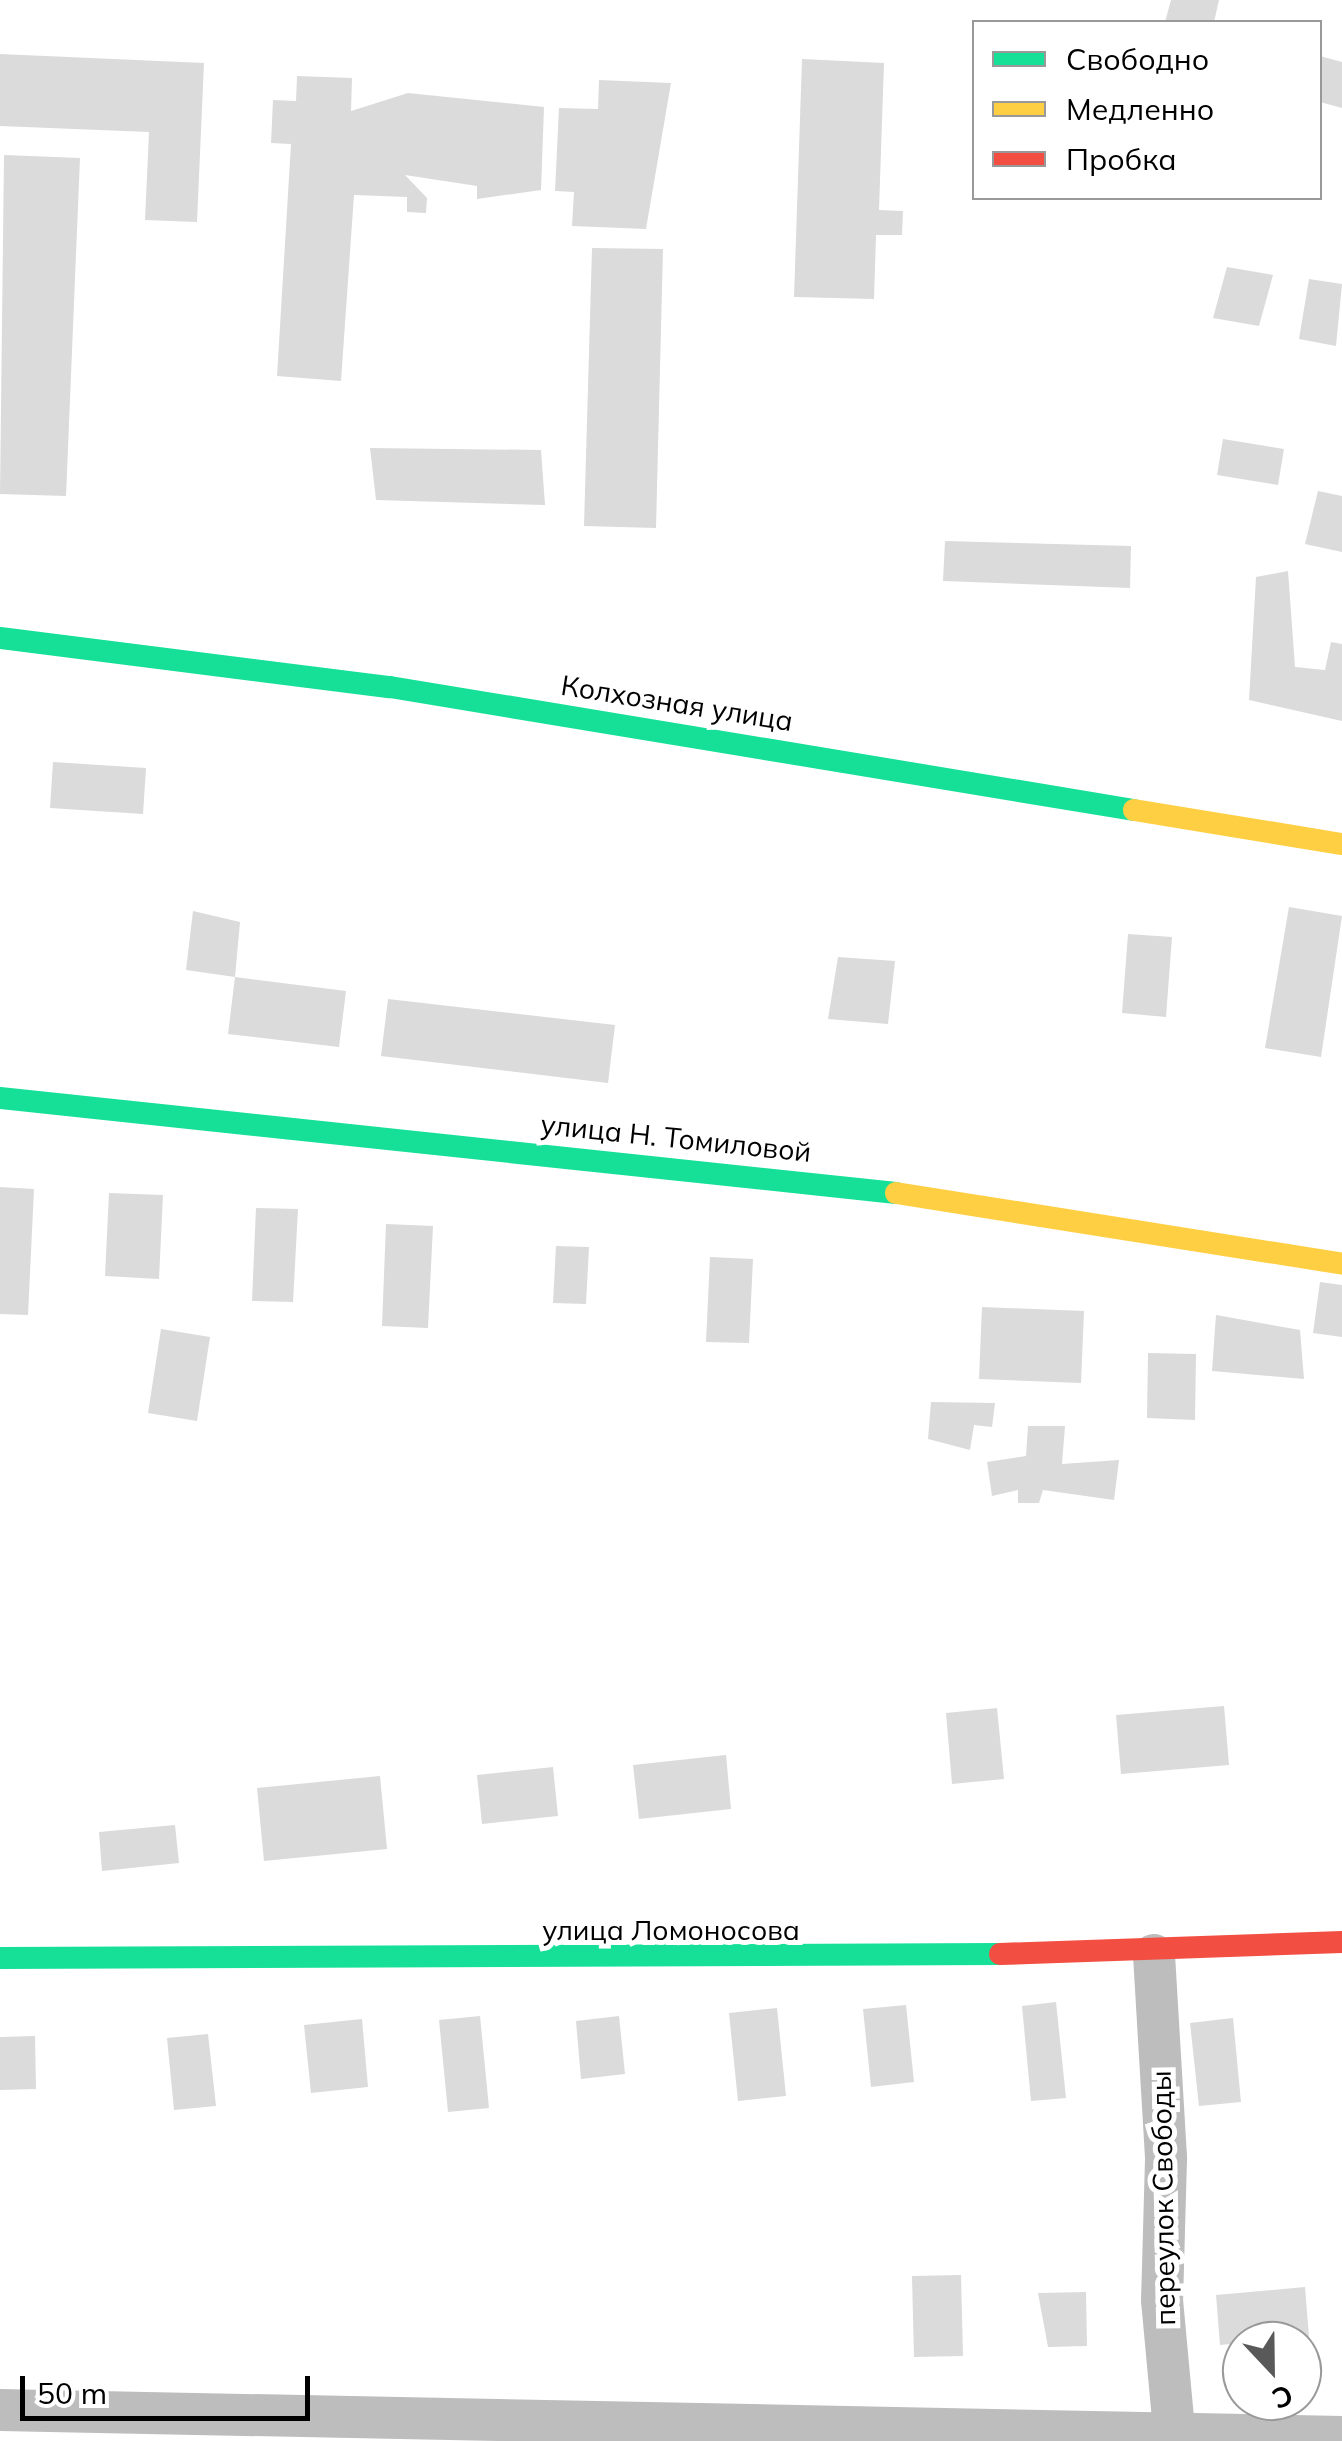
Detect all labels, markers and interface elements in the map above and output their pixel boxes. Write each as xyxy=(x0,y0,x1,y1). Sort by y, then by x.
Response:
legend xyxy=(972,20,1322,200)
text: Свободно xyxy=(1066,40,1209,78)
text: Медленно xyxy=(1066,90,1214,128)
text: Пробка xyxy=(1066,140,1177,178)
street label: Колхозная улица xyxy=(559,668,795,738)
street label: улица Н. Томиловой xyxy=(539,1107,813,1169)
street label: улица Ломоносова xyxy=(542,1913,800,1947)
street label: переулок Свободы xyxy=(1144,2070,1182,2326)
north arrow xyxy=(1222,2321,1322,2421)
scale bar xyxy=(25,2356,315,2418)
text: 50 m xyxy=(37,2374,107,2412)
text: С xyxy=(1267,2378,1298,2417)

